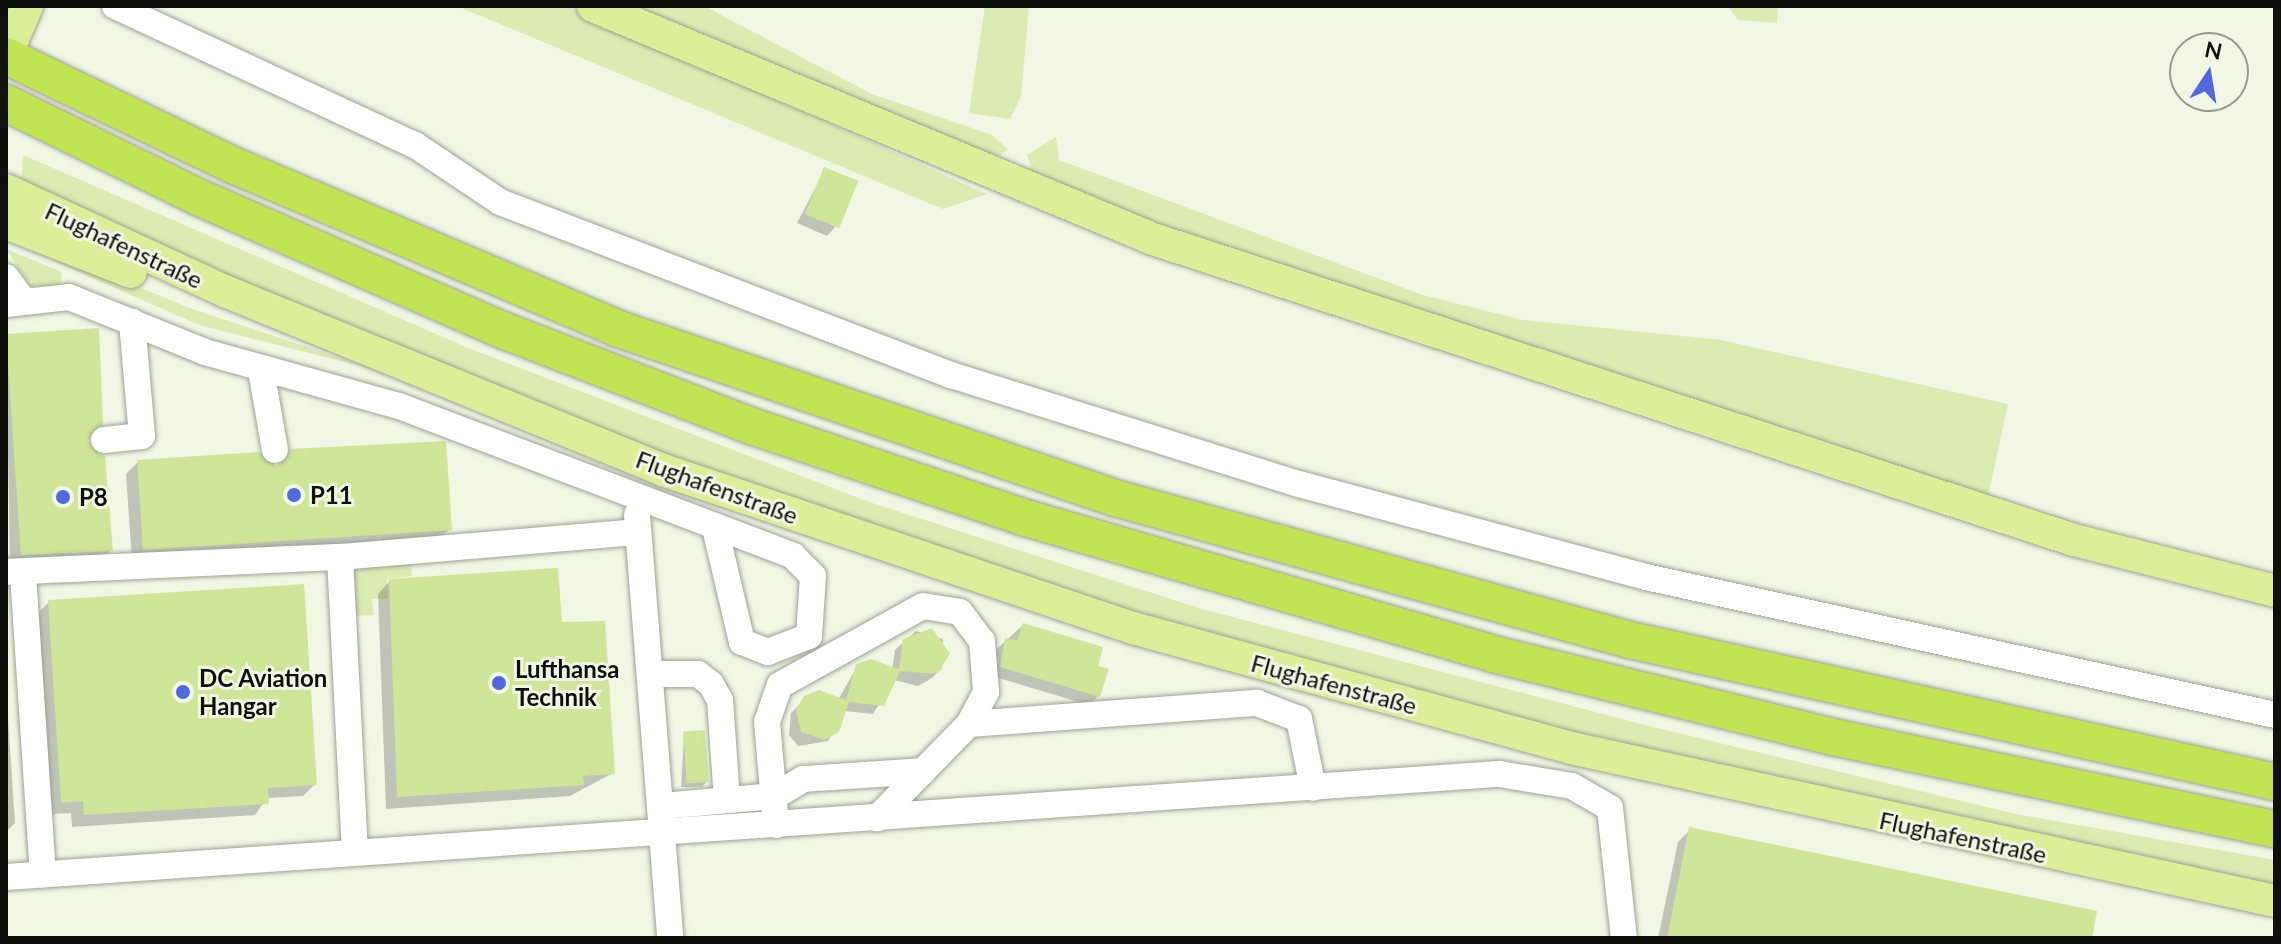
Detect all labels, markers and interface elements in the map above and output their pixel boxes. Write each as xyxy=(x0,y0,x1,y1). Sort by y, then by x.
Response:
north arrow xyxy=(2169,32,2249,112)
text: N xyxy=(2203,35,2225,65)
street label: Flughafenstraße xyxy=(41,196,207,294)
street label: Flughafenstraße xyxy=(632,444,802,530)
place label: P11 xyxy=(310,481,353,509)
place label: P8 xyxy=(79,483,108,511)
marker: P11 xyxy=(285,486,303,504)
marker: P8 xyxy=(54,488,72,506)
street label: Flughafenstraße xyxy=(1248,648,1420,720)
place label: Lufthansa Technik xyxy=(515,655,619,711)
place label: DC Aviation Hangar xyxy=(199,664,328,720)
marker: Lufthansa Technik xyxy=(490,674,508,692)
marker: DC Aviation Hangar xyxy=(174,683,192,701)
street label: Flughafenstraße xyxy=(1877,805,2049,869)

